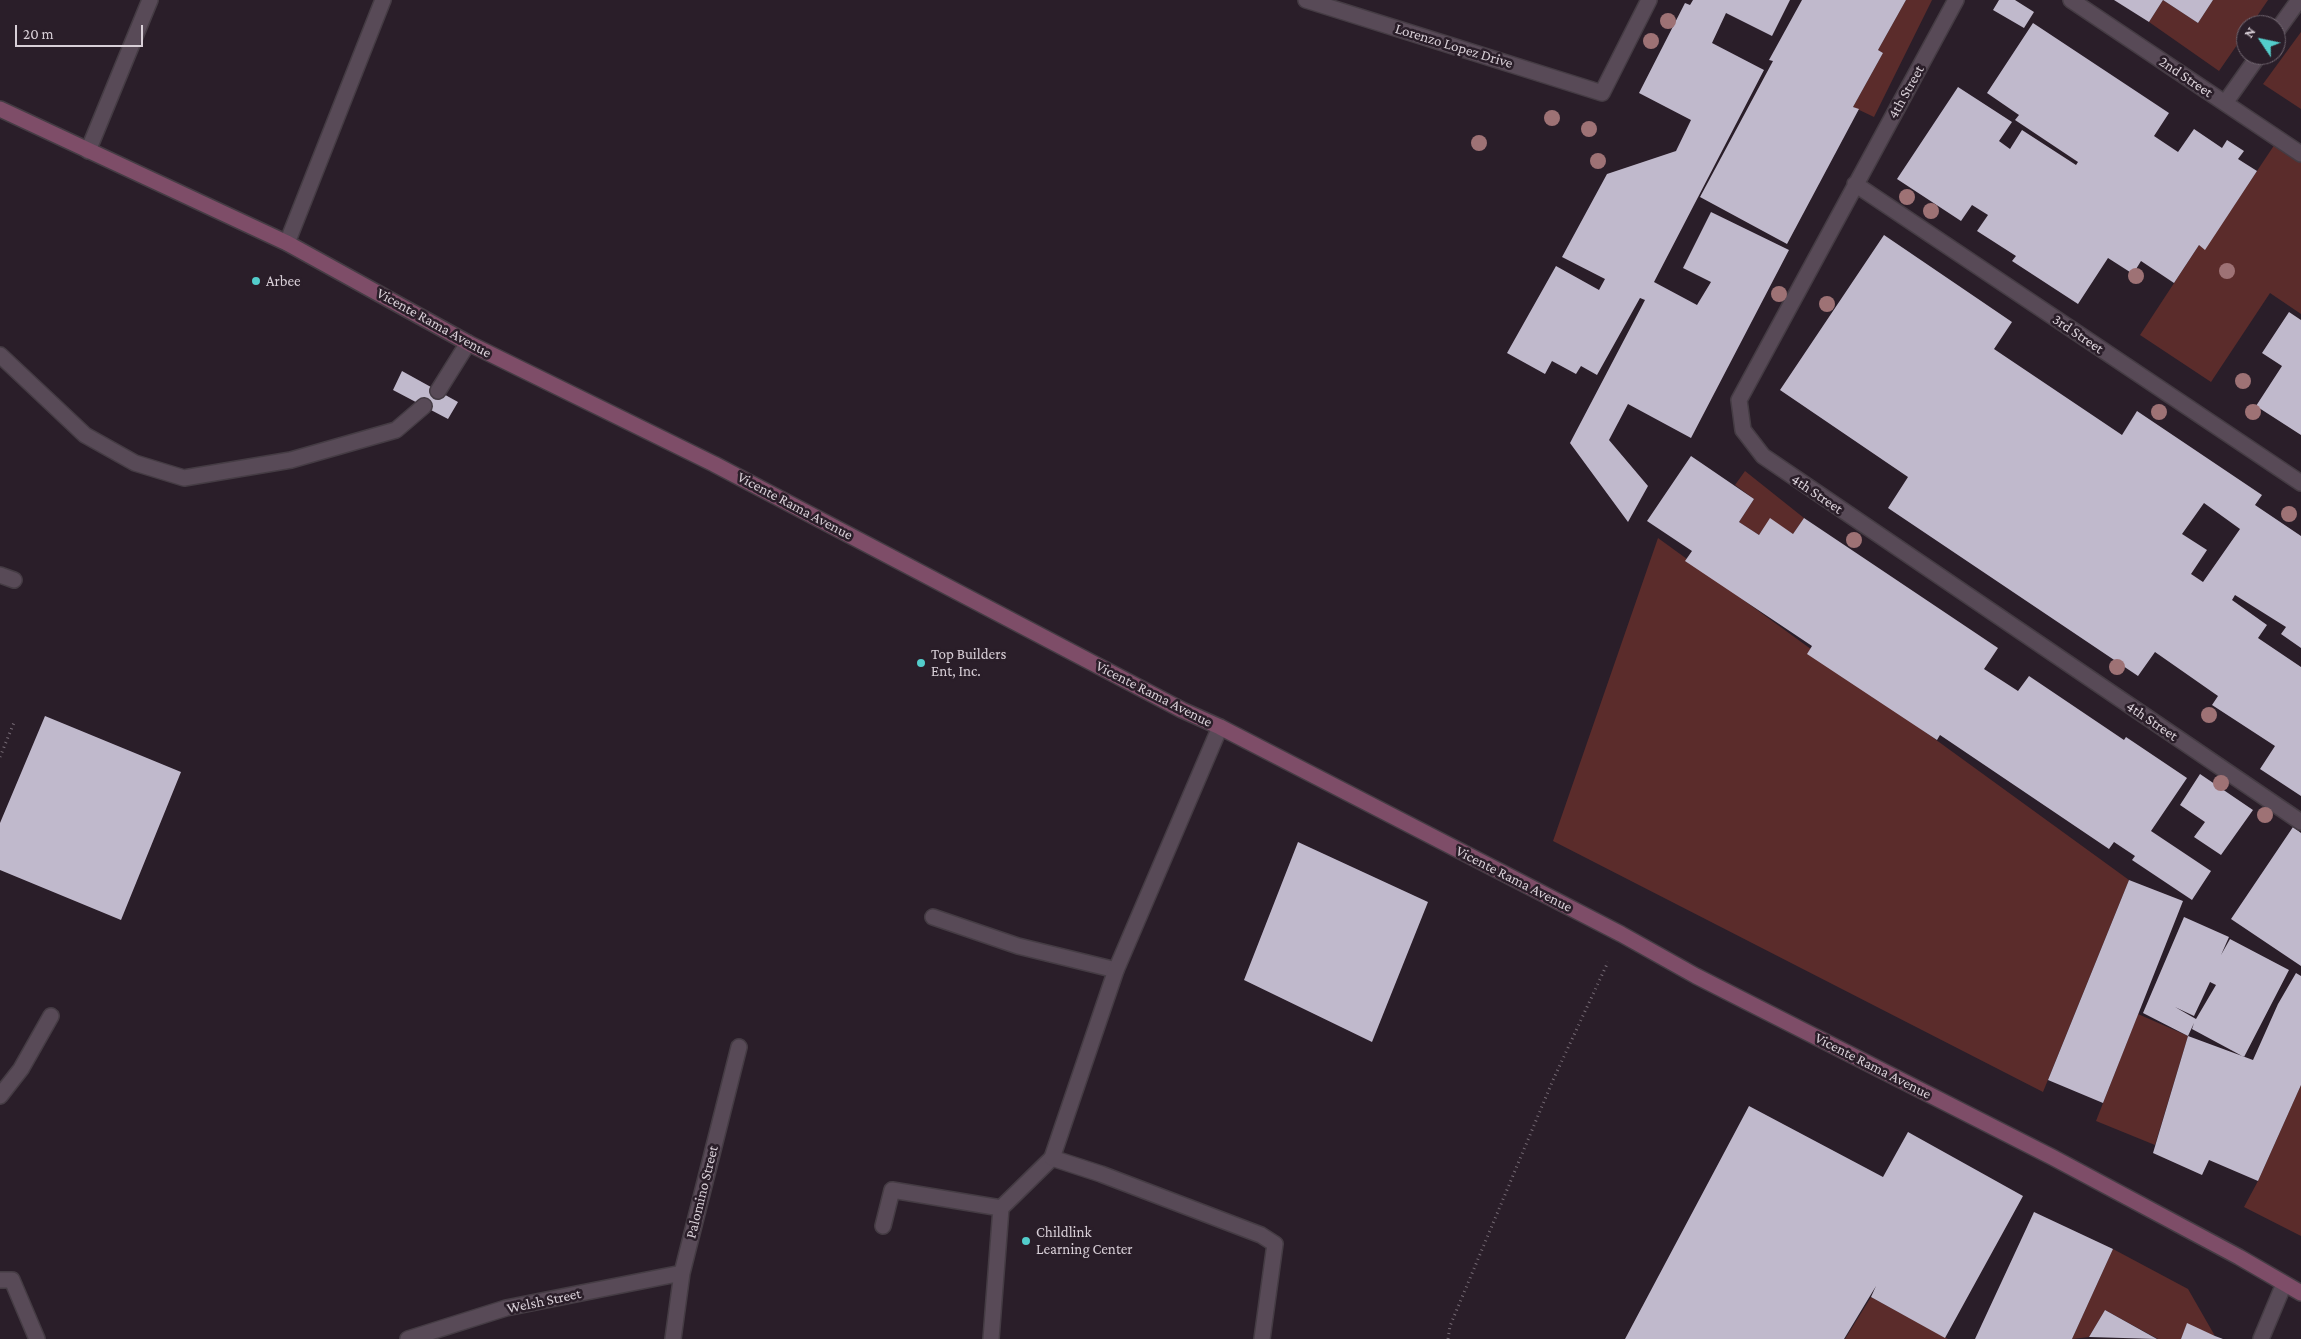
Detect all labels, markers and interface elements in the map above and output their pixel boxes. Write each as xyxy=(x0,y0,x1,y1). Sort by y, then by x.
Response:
scale bar xyxy=(18,15,145,47)
north arrow xyxy=(2236,15,2286,65)
street label: Lorenzo Lopez Drive xyxy=(1393,20,1515,72)
text: N xyxy=(2240,24,2259,41)
text: 20 m xyxy=(23,26,54,42)
street label: 2nd Street xyxy=(2156,52,2216,102)
street label: 4th Street xyxy=(1884,62,1928,122)
place label: Arbee xyxy=(266,272,301,290)
marker: Arbee xyxy=(250,275,262,287)
street label: Vicente Rama Avenue xyxy=(373,284,495,362)
street label: 3rd Street xyxy=(2049,310,2107,358)
street label: Vicente Rama Avenue xyxy=(734,468,856,544)
street label: 4th Street xyxy=(1788,470,1846,518)
place label: Top Builders Ent, Inc. xyxy=(931,645,1006,680)
marker: Top Builders Ent, Inc. xyxy=(915,657,927,669)
street label: Vicente Rama Avenue xyxy=(1093,657,1215,731)
street label: 4th Street xyxy=(2123,697,2181,745)
street label: Vicente Rama Avenue xyxy=(1453,842,1575,916)
street label: Vicente Rama Avenue xyxy=(1812,1029,1934,1103)
street label: Palomino Street xyxy=(682,1144,722,1240)
place label: Childlink Learning Center xyxy=(1036,1223,1133,1258)
marker: Childlink Learning Center xyxy=(1020,1235,1032,1247)
street label: Welsh Street xyxy=(505,1284,583,1318)

